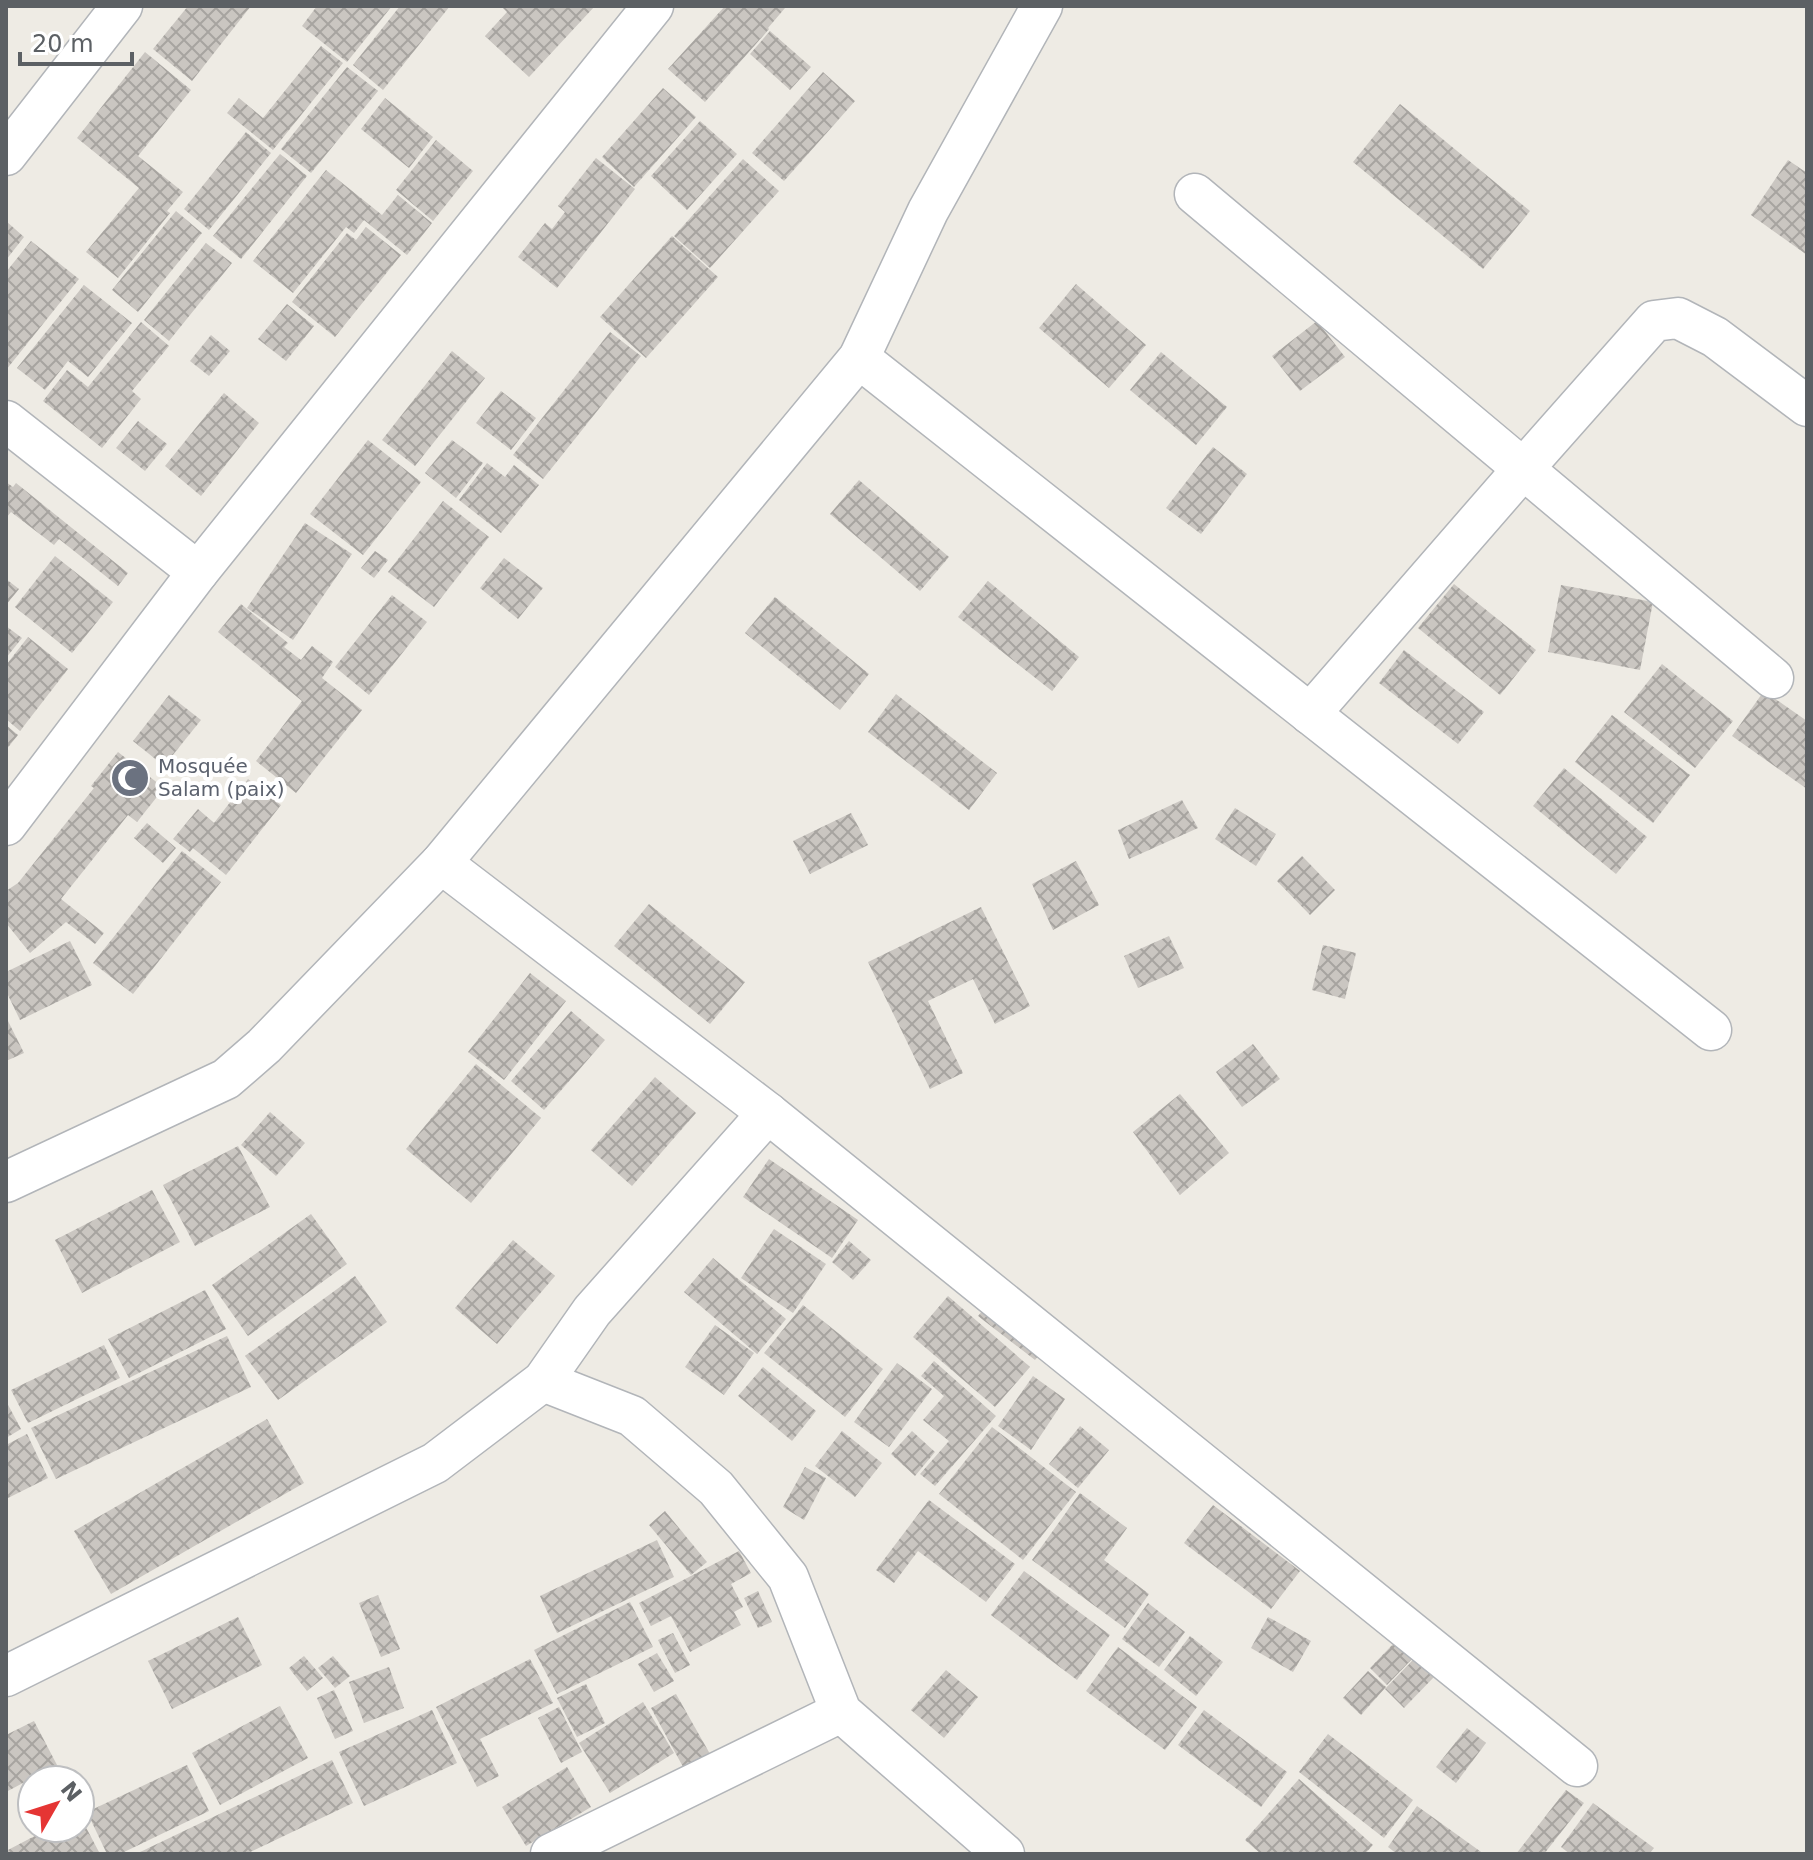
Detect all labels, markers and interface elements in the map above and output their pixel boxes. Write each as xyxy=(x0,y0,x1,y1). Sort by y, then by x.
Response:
scale bar xyxy=(20,16,132,66)
text: 20 m xyxy=(32,30,94,58)
place label: Mosquée Salam (paix) xyxy=(158,754,285,801)
mosque icon: Mosquée Salam (paix) xyxy=(109,757,151,799)
north arrow xyxy=(16,1764,96,1844)
text: N xyxy=(56,1777,87,1807)

